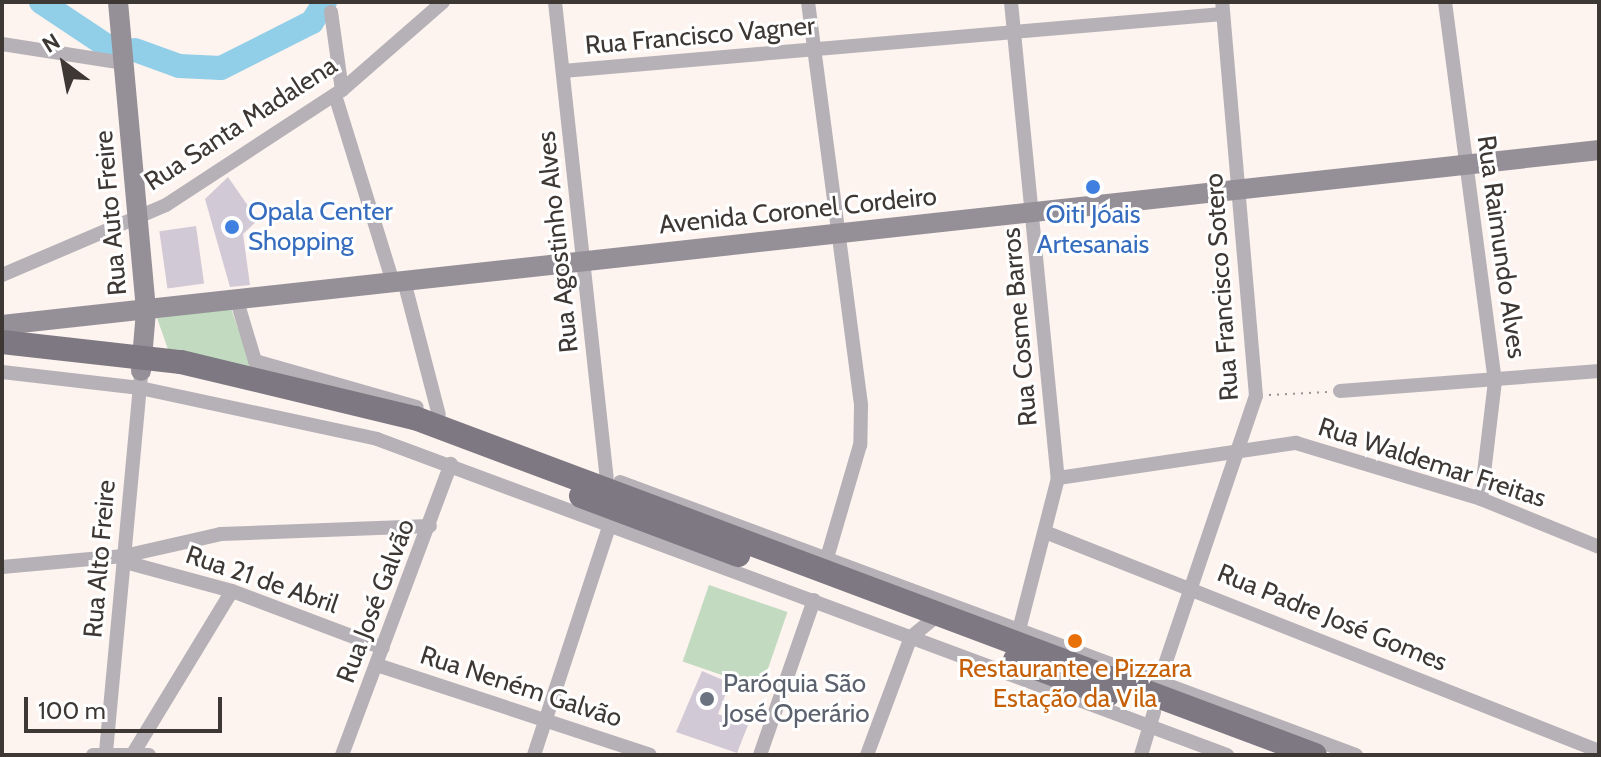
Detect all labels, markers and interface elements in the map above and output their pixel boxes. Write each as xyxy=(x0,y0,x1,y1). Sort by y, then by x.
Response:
street label: Rua Francisco Vagner xyxy=(584,10,816,62)
north arrow xyxy=(24,24,104,104)
text: N xyxy=(37,28,65,59)
street label: Rua Santa Madalena xyxy=(139,50,343,198)
street label: Rua Auto Freire xyxy=(88,129,134,297)
street label: Rua Agostinho Alves xyxy=(531,130,585,354)
street label: Rua Raimundo Alves xyxy=(1470,134,1532,360)
street label: Rua Francisco Sotero xyxy=(1198,172,1246,402)
marker: Oiti Jóais Artesanais xyxy=(1084,178,1102,196)
street label: Avenida Coronel Cordeiro xyxy=(658,181,938,241)
place label: Opala Center Shopping xyxy=(248,196,393,258)
place label: Oiti Jóais Artesanais xyxy=(1037,199,1149,260)
marker: Opala Center Shopping xyxy=(223,218,241,236)
street label: Rua Cosme Barros xyxy=(996,226,1044,428)
street label: Rua Waldemar Freitas xyxy=(1314,411,1550,515)
street label: Rua Alto Freire xyxy=(78,479,122,639)
street label: Rua José Galvão xyxy=(330,515,422,687)
street label: Rua 21 de Abril xyxy=(182,539,342,621)
street label: Rua Padre José Gomes xyxy=(1213,558,1451,678)
marker: Restaurante e Pizzara Estação da Vila xyxy=(1066,632,1084,650)
street label: Rua Neném Galvão xyxy=(416,640,626,734)
place label: Restaurante e Pizzara Estação da Vila xyxy=(958,653,1192,714)
place label: Paróquia São José Operário xyxy=(723,668,870,730)
scale bar xyxy=(28,681,226,731)
marker: Paróquia São José Operário xyxy=(698,690,716,708)
text: 100 m xyxy=(38,696,106,725)

